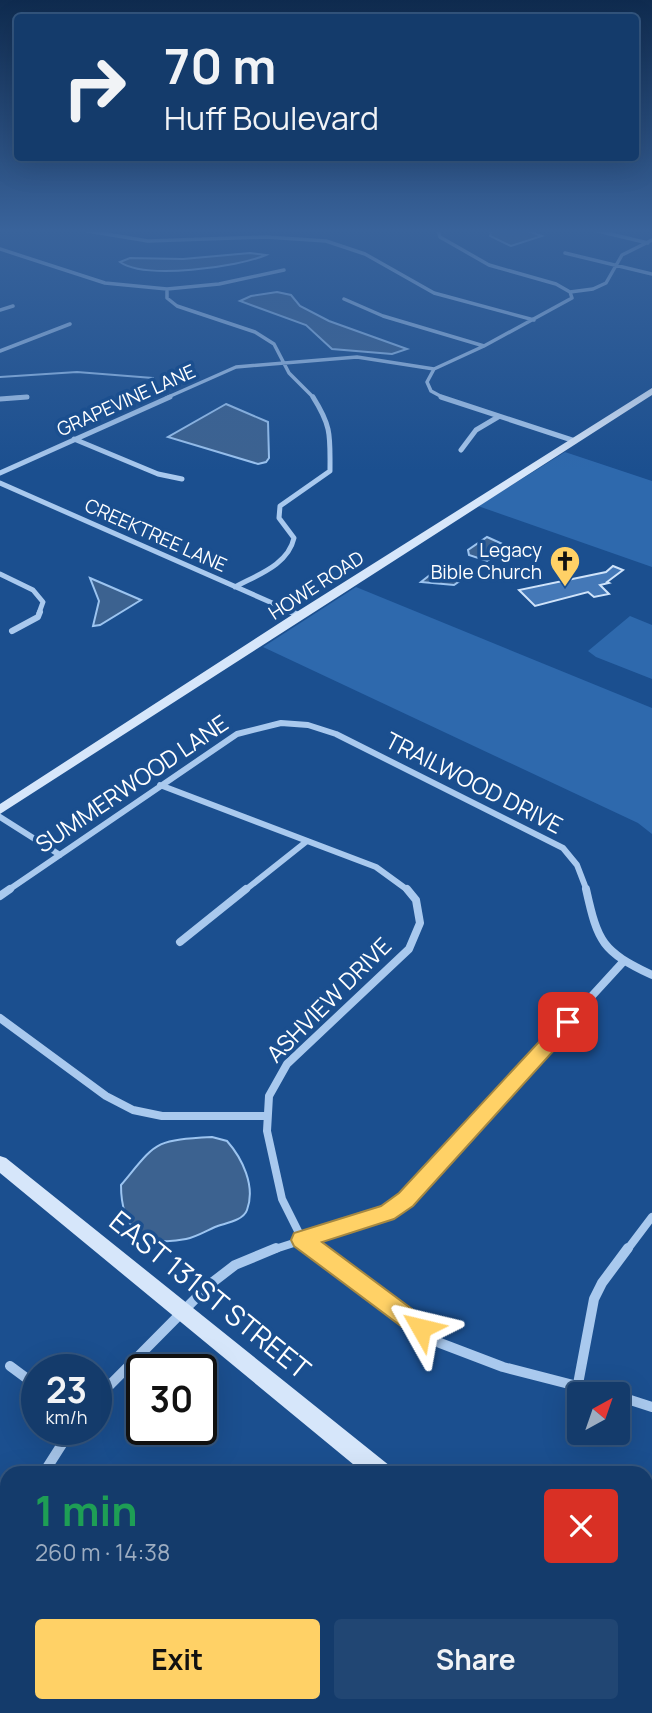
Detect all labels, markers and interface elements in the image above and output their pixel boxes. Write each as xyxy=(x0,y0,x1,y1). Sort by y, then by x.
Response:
text: 70 m xyxy=(164,32,276,99)
icon: right xyxy=(49,42,140,133)
text: Huff Boulevard xyxy=(164,96,379,140)
street label: GRAPEVINE LANE xyxy=(53,358,199,442)
street label: CREEKTREE LANE xyxy=(81,492,231,578)
place label: Legacy Bible Church xyxy=(431,537,542,585)
street label: HOWE ROAD xyxy=(263,544,369,626)
church icon: Legacy Bible Church xyxy=(548,544,582,588)
street label: SUMMERWOOD LANE xyxy=(29,707,234,860)
street label: TRAILWOOD DRIVE xyxy=(380,724,568,841)
street label: ASHVIEW DRIVE xyxy=(259,930,398,1069)
pin xyxy=(538,992,598,1052)
icon: arrive xyxy=(549,1003,587,1041)
street label: EAST 131ST STREET xyxy=(102,1201,319,1387)
position arrow xyxy=(384,1291,458,1365)
speed limit sign: 30 xyxy=(126,1354,217,1445)
text: 23 xyxy=(46,1366,87,1414)
north arrow xyxy=(567,1382,630,1446)
map controls xyxy=(567,1382,630,1445)
text: km/h xyxy=(46,1405,87,1429)
text: 1 min xyxy=(35,1481,138,1539)
button: close xyxy=(544,1489,618,1563)
text: 260 m · 14:38 xyxy=(35,1536,170,1568)
button: Exit xyxy=(35,1619,320,1699)
button: Share xyxy=(334,1619,618,1699)

